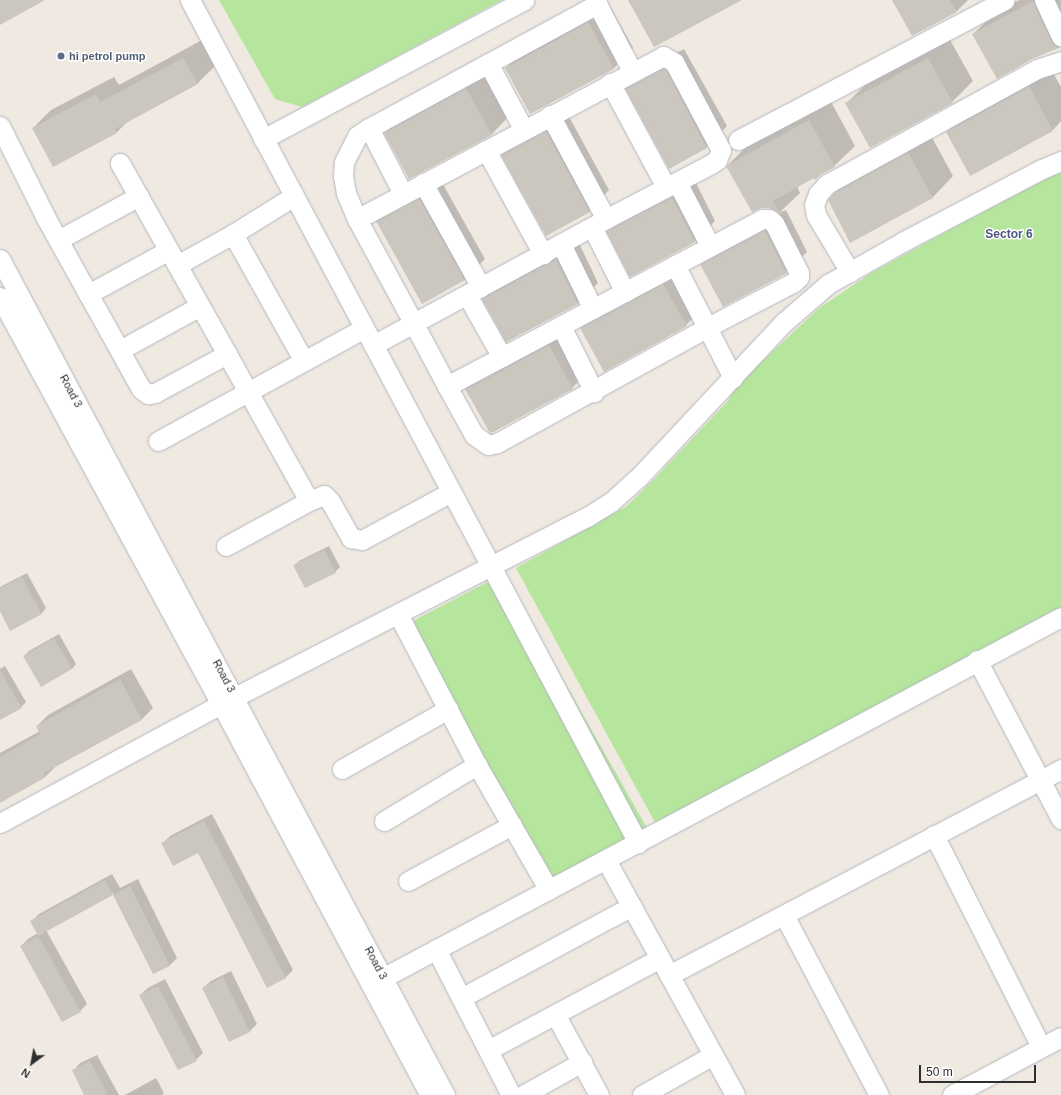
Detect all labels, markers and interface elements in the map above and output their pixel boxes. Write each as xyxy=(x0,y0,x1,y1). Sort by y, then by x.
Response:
place label: hi petrol pump xyxy=(69,49,145,63)
marker: hi petrol pump xyxy=(56,51,66,61)
district label: Sector 6 xyxy=(985,228,1033,242)
street label: Road 3 xyxy=(57,372,85,410)
street label: Road 3 xyxy=(210,657,238,695)
street label: Road 3 xyxy=(362,944,390,982)
north arrow xyxy=(12,1043,52,1083)
scale bar xyxy=(921,1057,1038,1083)
text: 50 m xyxy=(926,1065,953,1079)
text: N xyxy=(19,1066,32,1080)

